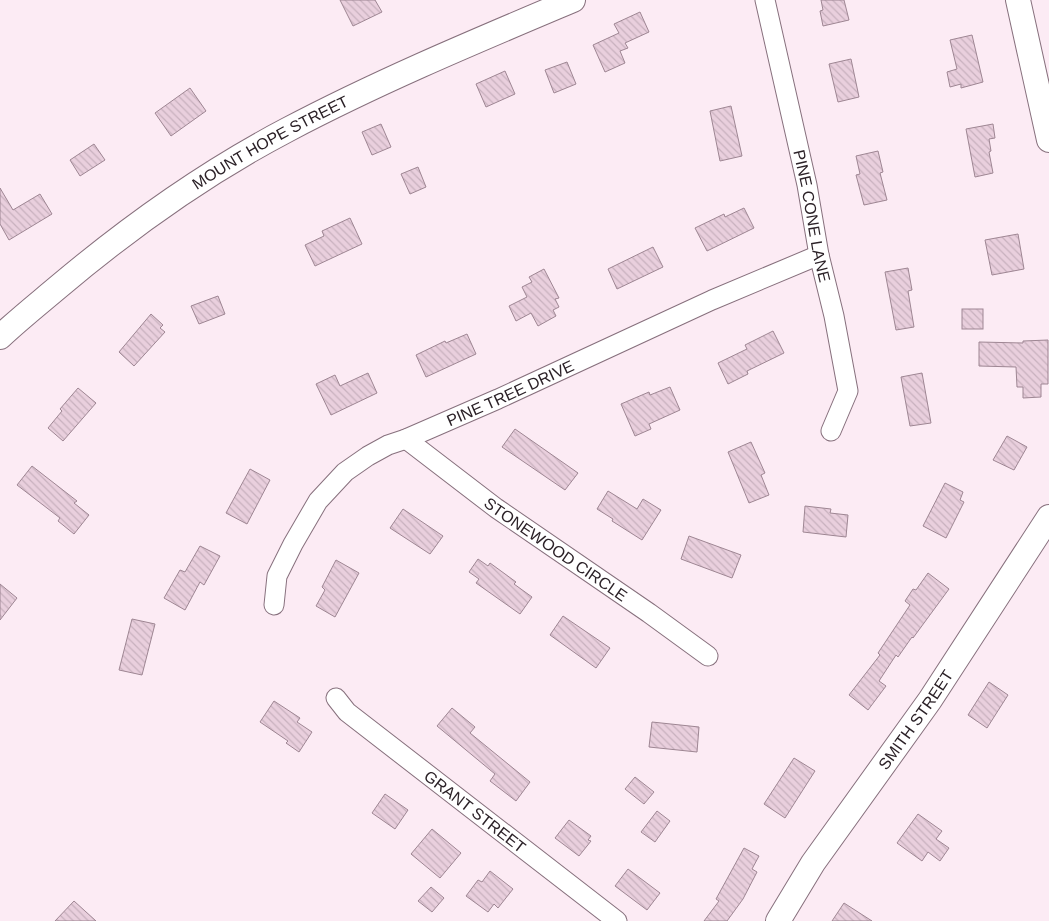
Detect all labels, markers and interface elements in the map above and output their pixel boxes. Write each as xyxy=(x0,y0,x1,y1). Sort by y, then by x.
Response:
street label: MOUNT HOPE STREET xyxy=(189,92,351,193)
street label: PINE CONE LANE xyxy=(790,148,833,284)
street label: PINE TREE DRIVE xyxy=(444,357,577,429)
street label: STONEWOOD CIRCLE xyxy=(481,494,630,604)
street label: SMITH STREET xyxy=(875,667,956,773)
street label: GRANT STREET xyxy=(421,767,529,856)

